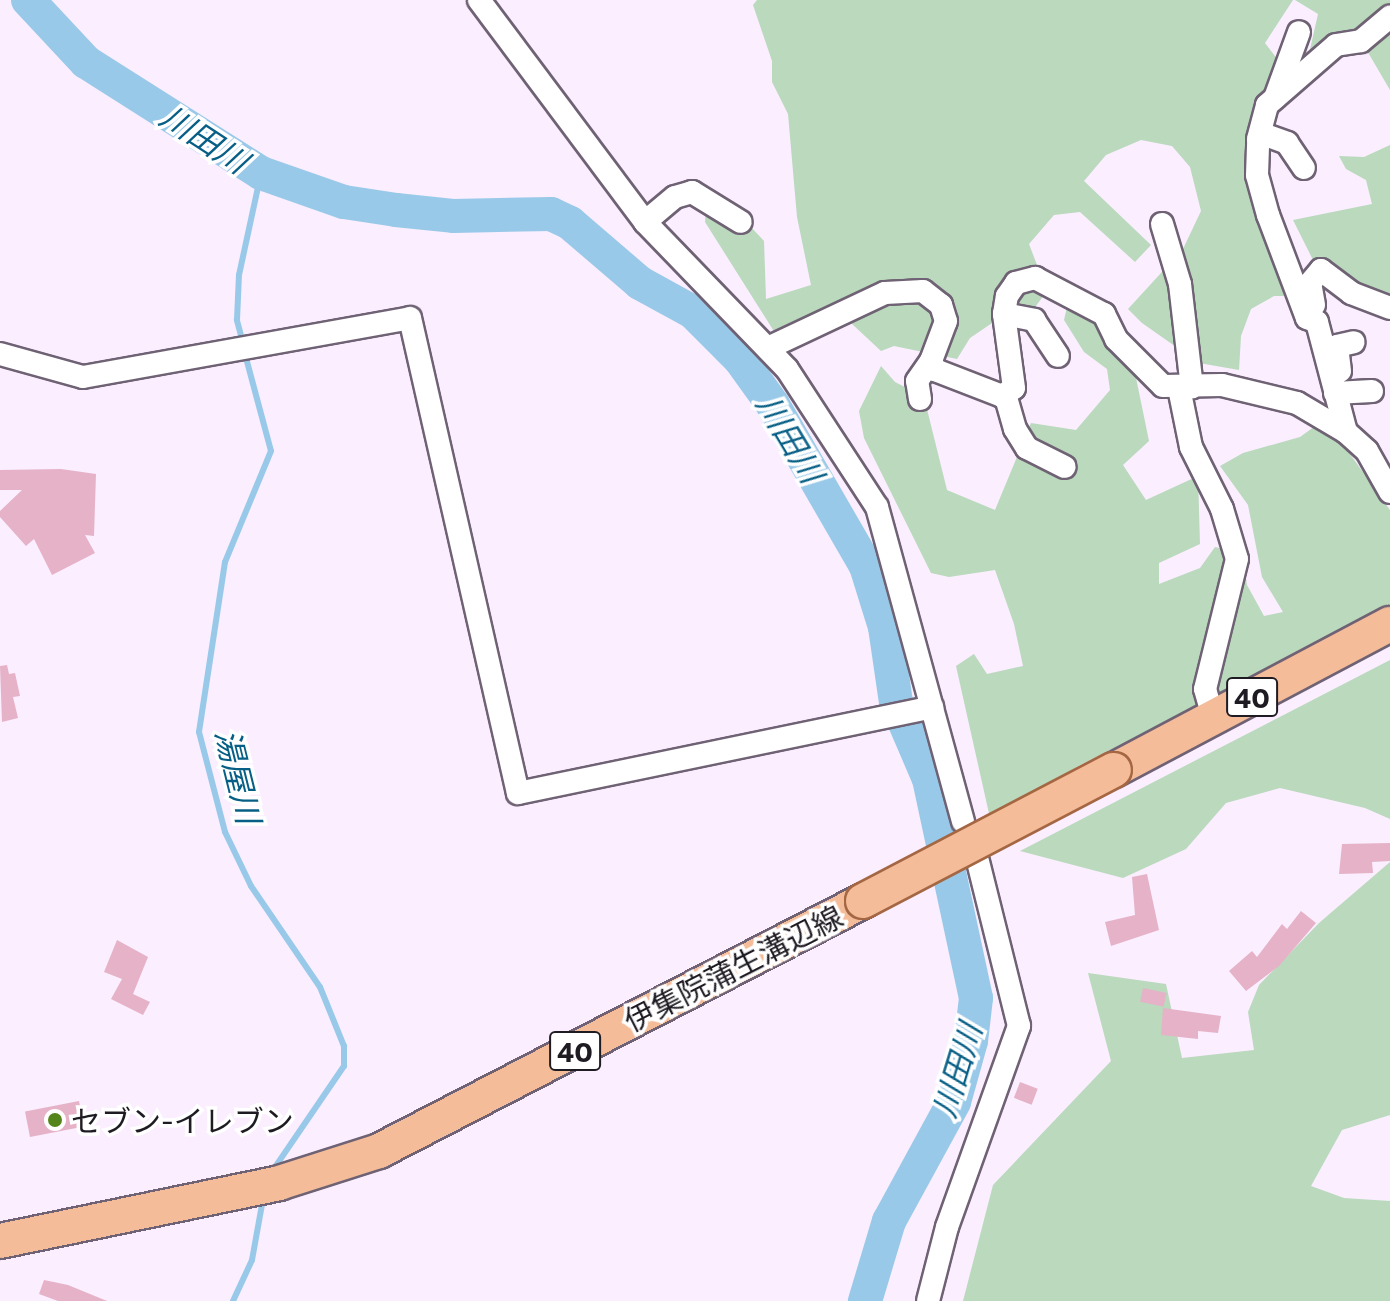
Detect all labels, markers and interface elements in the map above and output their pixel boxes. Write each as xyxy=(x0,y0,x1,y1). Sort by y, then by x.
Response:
water label: 川田川 xyxy=(154,96,256,180)
water label: 川田川 xyxy=(750,387,832,489)
road number: 40 xyxy=(1226,673,1278,721)
water label: 湯屋川 xyxy=(209,725,269,827)
street label: 伊集院蒲生溝辺線 xyxy=(618,897,848,1039)
water label: 川田川 xyxy=(924,1018,988,1122)
road number: 40 xyxy=(549,1027,601,1075)
place label: セブン-イレブン xyxy=(71,1102,294,1138)
marker: セブン-イレブン xyxy=(46,1111,64,1129)

